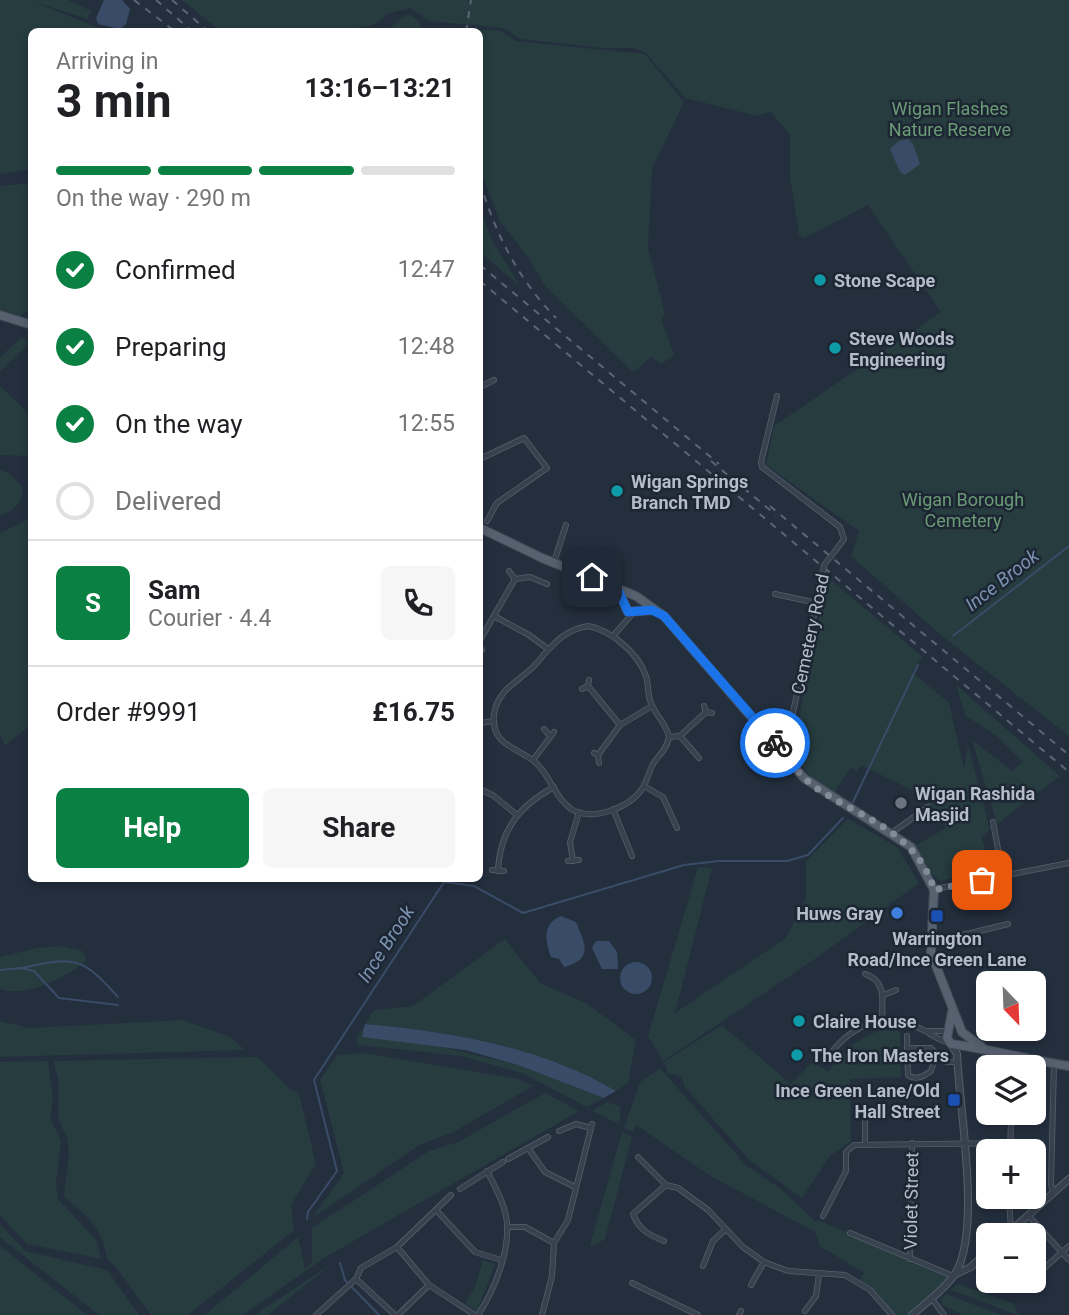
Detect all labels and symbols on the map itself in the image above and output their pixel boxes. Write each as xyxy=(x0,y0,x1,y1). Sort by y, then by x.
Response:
park label: Wigan Flashes Nature Reserve xyxy=(889,98,1011,140)
place label: Stone Scape xyxy=(834,270,936,291)
marker: Stone Scape xyxy=(812,272,828,288)
place label: Steve Woods Engineering xyxy=(849,328,954,370)
marker: Steve Woods Engineering xyxy=(827,340,843,356)
place label: Wigan Springs Branch TMD xyxy=(631,471,748,513)
marker: Wigan Springs Branch TMD xyxy=(609,483,625,499)
park label: Wigan Borough Cemetery xyxy=(902,489,1024,531)
water label: Ince Brook xyxy=(961,544,1044,616)
pin xyxy=(562,547,622,607)
street label: Cemetery Road xyxy=(787,572,833,696)
courier xyxy=(740,708,810,778)
place label: Wigan Rashida Masjid xyxy=(915,783,1035,825)
marker: Wigan Rashida Masjid xyxy=(893,795,909,811)
pin xyxy=(952,850,1012,910)
water label: Ince Brook xyxy=(353,901,420,987)
place label: Huws Gray xyxy=(796,903,884,924)
marker: Huws Gray xyxy=(889,905,905,921)
marker: Warrington Road/Ince Green Lane xyxy=(929,908,945,924)
place label: Warrington Road/Ince Green Lane xyxy=(848,928,1027,970)
north arrow xyxy=(976,971,1046,1041)
place label: Claire House xyxy=(813,1011,917,1032)
marker: Claire House xyxy=(791,1013,807,1029)
place label: The Iron Masters xyxy=(811,1045,949,1066)
marker: The Iron Masters xyxy=(789,1047,805,1063)
place label: Ince Green Lane/Old Hall Street xyxy=(775,1080,940,1122)
marker: Ince Green Lane/Old Hall Street xyxy=(946,1092,962,1108)
street label: Violet Street xyxy=(900,1152,922,1250)

